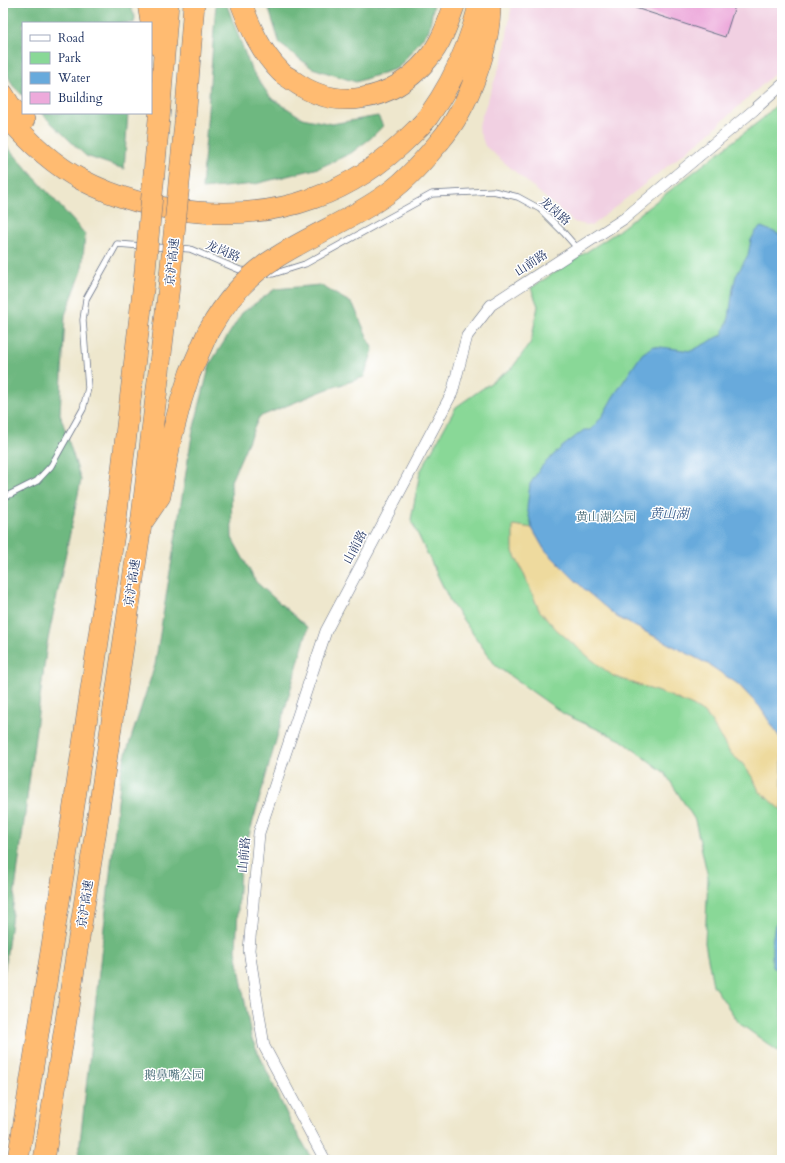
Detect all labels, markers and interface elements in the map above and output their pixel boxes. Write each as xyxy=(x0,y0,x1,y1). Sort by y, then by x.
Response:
legend xyxy=(22,22,152,114)
text: Road xyxy=(58,30,85,46)
text: Park xyxy=(58,50,82,66)
text: Water xyxy=(57,70,91,86)
text: Building xyxy=(58,90,103,106)
street label: 龙岗路 xyxy=(536,193,574,229)
street label: 京沪高速 xyxy=(162,237,182,287)
street label: 龙岗路 xyxy=(203,237,243,265)
street label: 山前路 xyxy=(512,246,550,280)
water label: 黄山湖 xyxy=(649,505,690,523)
park label: 黄山湖公园 xyxy=(576,509,636,525)
street label: 山前路 xyxy=(339,527,371,567)
street label: 京沪高速 xyxy=(121,558,143,608)
street label: 山前路 xyxy=(234,836,254,874)
street label: 京沪高速 xyxy=(73,879,97,929)
park label: 鹅鼻嘴公园 xyxy=(144,1067,204,1083)

